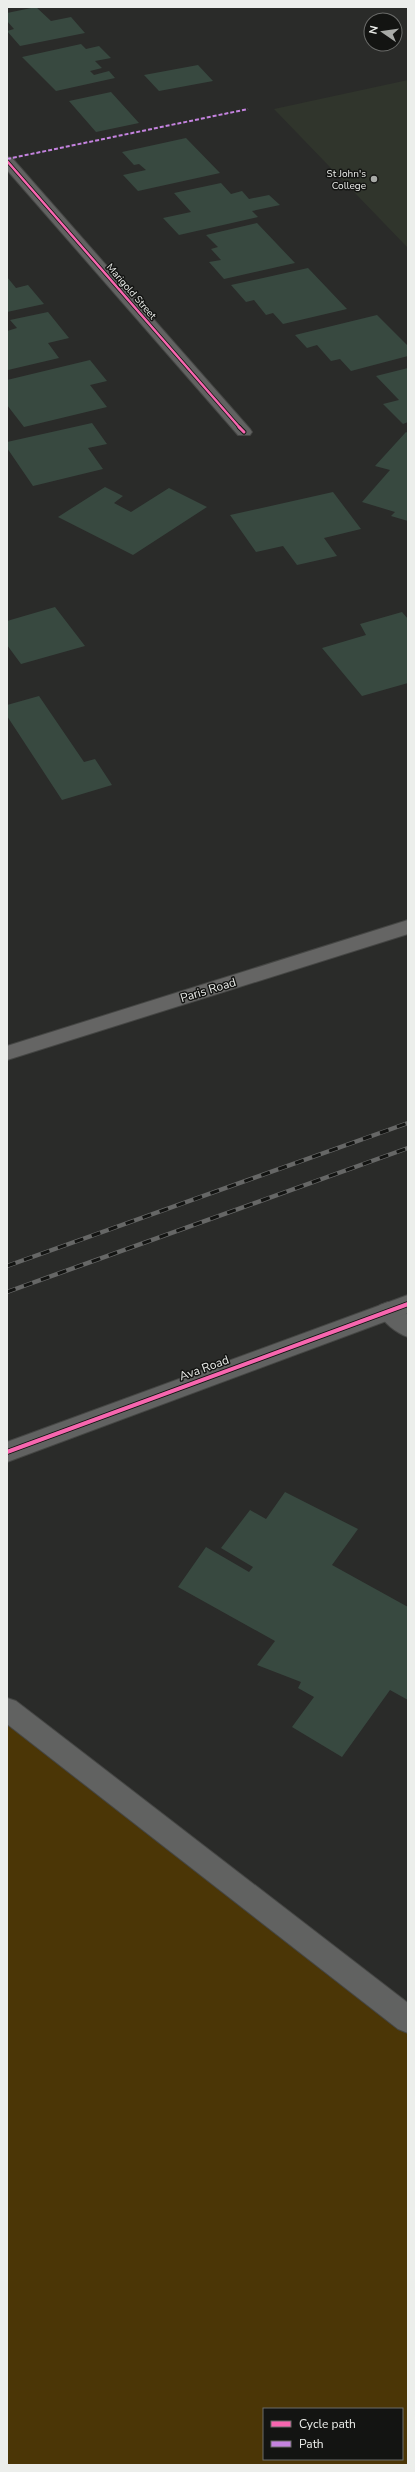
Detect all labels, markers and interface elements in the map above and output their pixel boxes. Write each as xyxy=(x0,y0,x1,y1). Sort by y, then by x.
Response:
north arrow xyxy=(363,12,403,52)
text: N xyxy=(366,24,382,36)
place label: St John's College xyxy=(327,167,366,193)
marker: St John's College xyxy=(369,174,379,184)
street label: Marigold Street xyxy=(103,261,160,323)
street label: Paris Road xyxy=(178,974,238,1006)
street label: Ava Road xyxy=(177,1352,231,1384)
legend xyxy=(263,2408,403,2460)
text: Cycle path xyxy=(299,2416,356,2432)
text: Path xyxy=(299,2436,324,2452)

